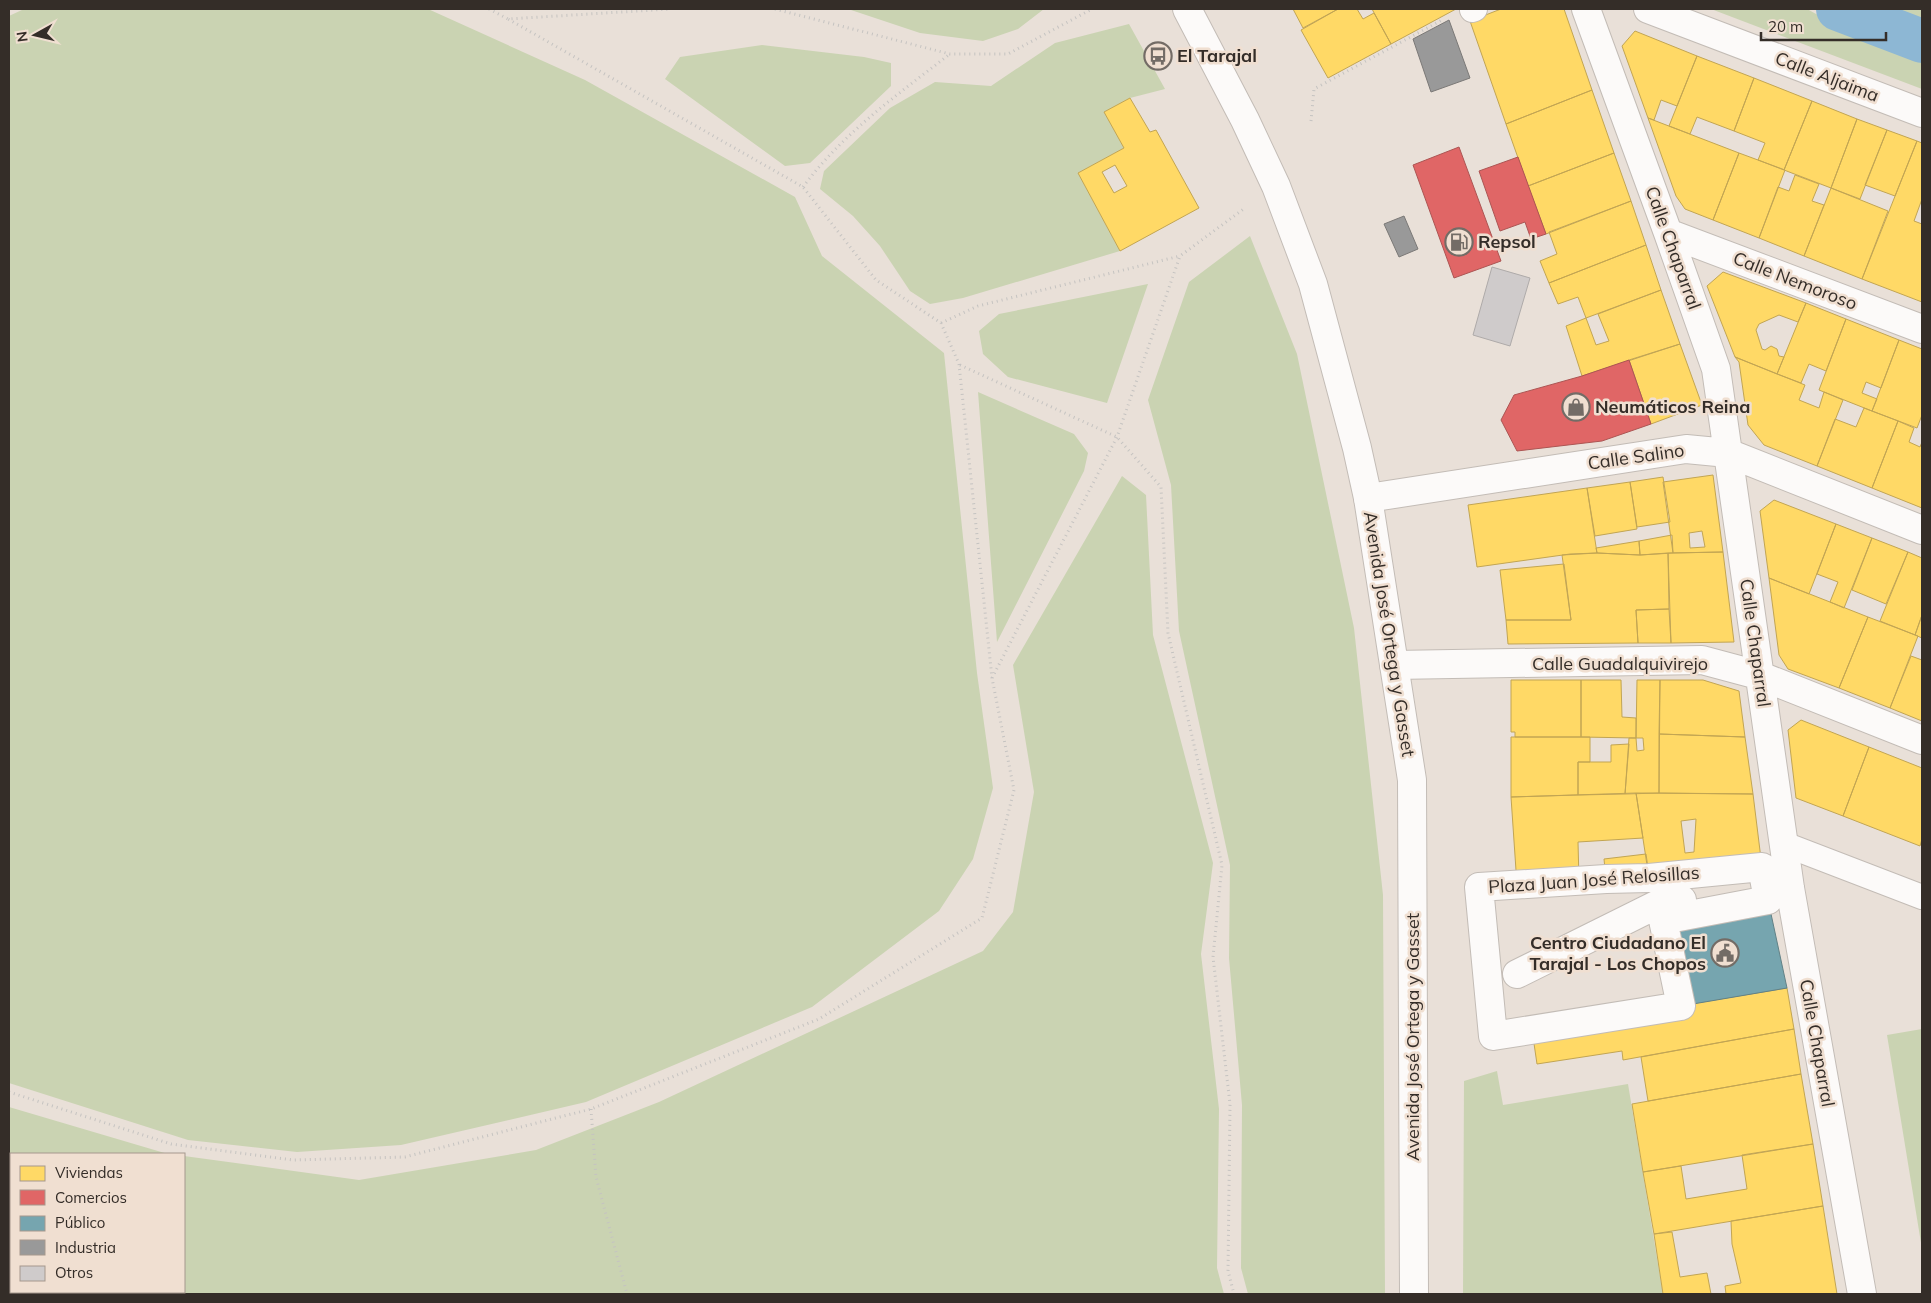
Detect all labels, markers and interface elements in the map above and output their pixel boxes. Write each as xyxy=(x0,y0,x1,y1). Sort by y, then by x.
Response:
north arrow xyxy=(10,10,60,60)
scale bar xyxy=(1761,10,1886,42)
text: 20 m xyxy=(1768,17,1803,36)
text: N xyxy=(12,30,32,43)
bus stop icon: El Tarajal xyxy=(1143,41,1173,71)
place label: El Tarajal xyxy=(1177,44,1257,67)
street label: Calle Aljaima xyxy=(1772,46,1882,107)
street label: Calle Chaparral xyxy=(1641,183,1706,312)
fuel station icon: Repsol xyxy=(1444,227,1474,257)
place label: Repsol xyxy=(1478,230,1536,253)
street label: Calle Nemoroso xyxy=(1730,246,1861,315)
shop icon: Neumáticos Reina xyxy=(1561,392,1591,422)
place label: Neumáticos Reina xyxy=(1595,395,1751,418)
street label: Calle Salino xyxy=(1586,438,1686,475)
street label: Avenida José Ortega y Gasset xyxy=(1359,510,1420,758)
street label: Calle Chaparral xyxy=(1735,577,1776,709)
street label: Calle Guadalquivirejo xyxy=(1532,652,1708,675)
street label: Plaza Juan José Relosillas xyxy=(1488,861,1700,898)
street label: Avenida José Ortega y Gasset xyxy=(1401,913,1424,1161)
place label: Centro Ciudadano El Tarajal - Los Chopos xyxy=(1529,931,1706,975)
public building icon: Centro Ciudadano El Tarajal - Los Chopos xyxy=(1710,938,1740,968)
street label: Calle Chaparral xyxy=(1795,977,1840,1109)
legend xyxy=(10,1153,185,1293)
text: Viviendas xyxy=(55,1163,123,1182)
text: Comercios xyxy=(55,1188,127,1207)
text: Público xyxy=(55,1213,105,1232)
text: Industria xyxy=(55,1238,116,1257)
text: Otros xyxy=(55,1263,93,1282)

